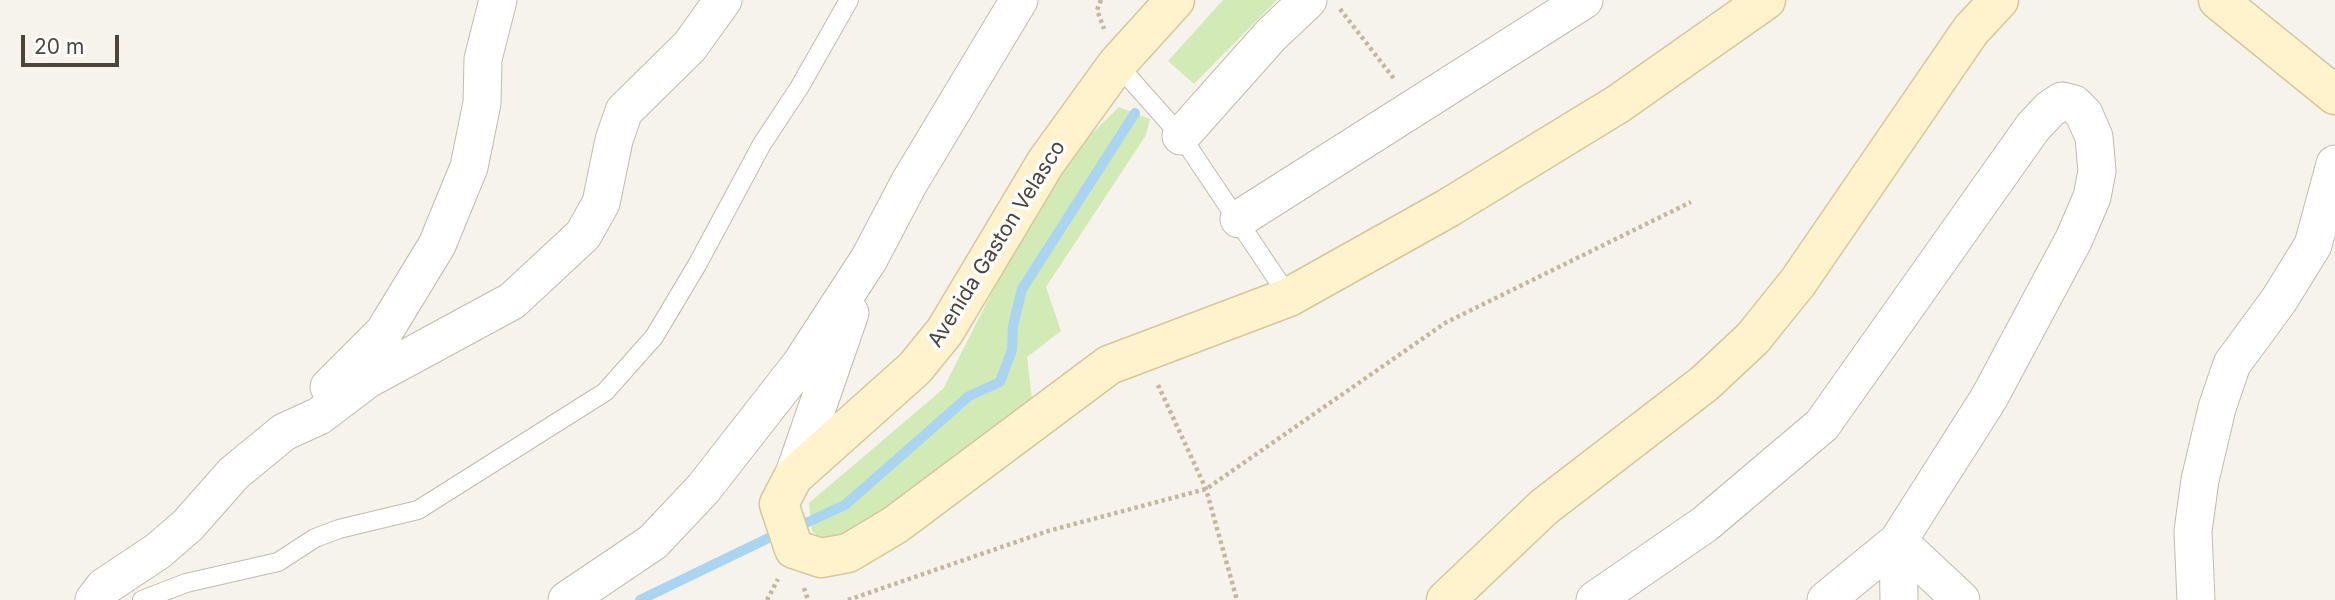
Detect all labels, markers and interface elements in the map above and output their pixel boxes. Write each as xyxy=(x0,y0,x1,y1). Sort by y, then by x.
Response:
scale bar xyxy=(24,21,122,65)
text: 20 m xyxy=(34,34,84,59)
street label: Avenida Gaston Velasco xyxy=(923,136,1071,352)

